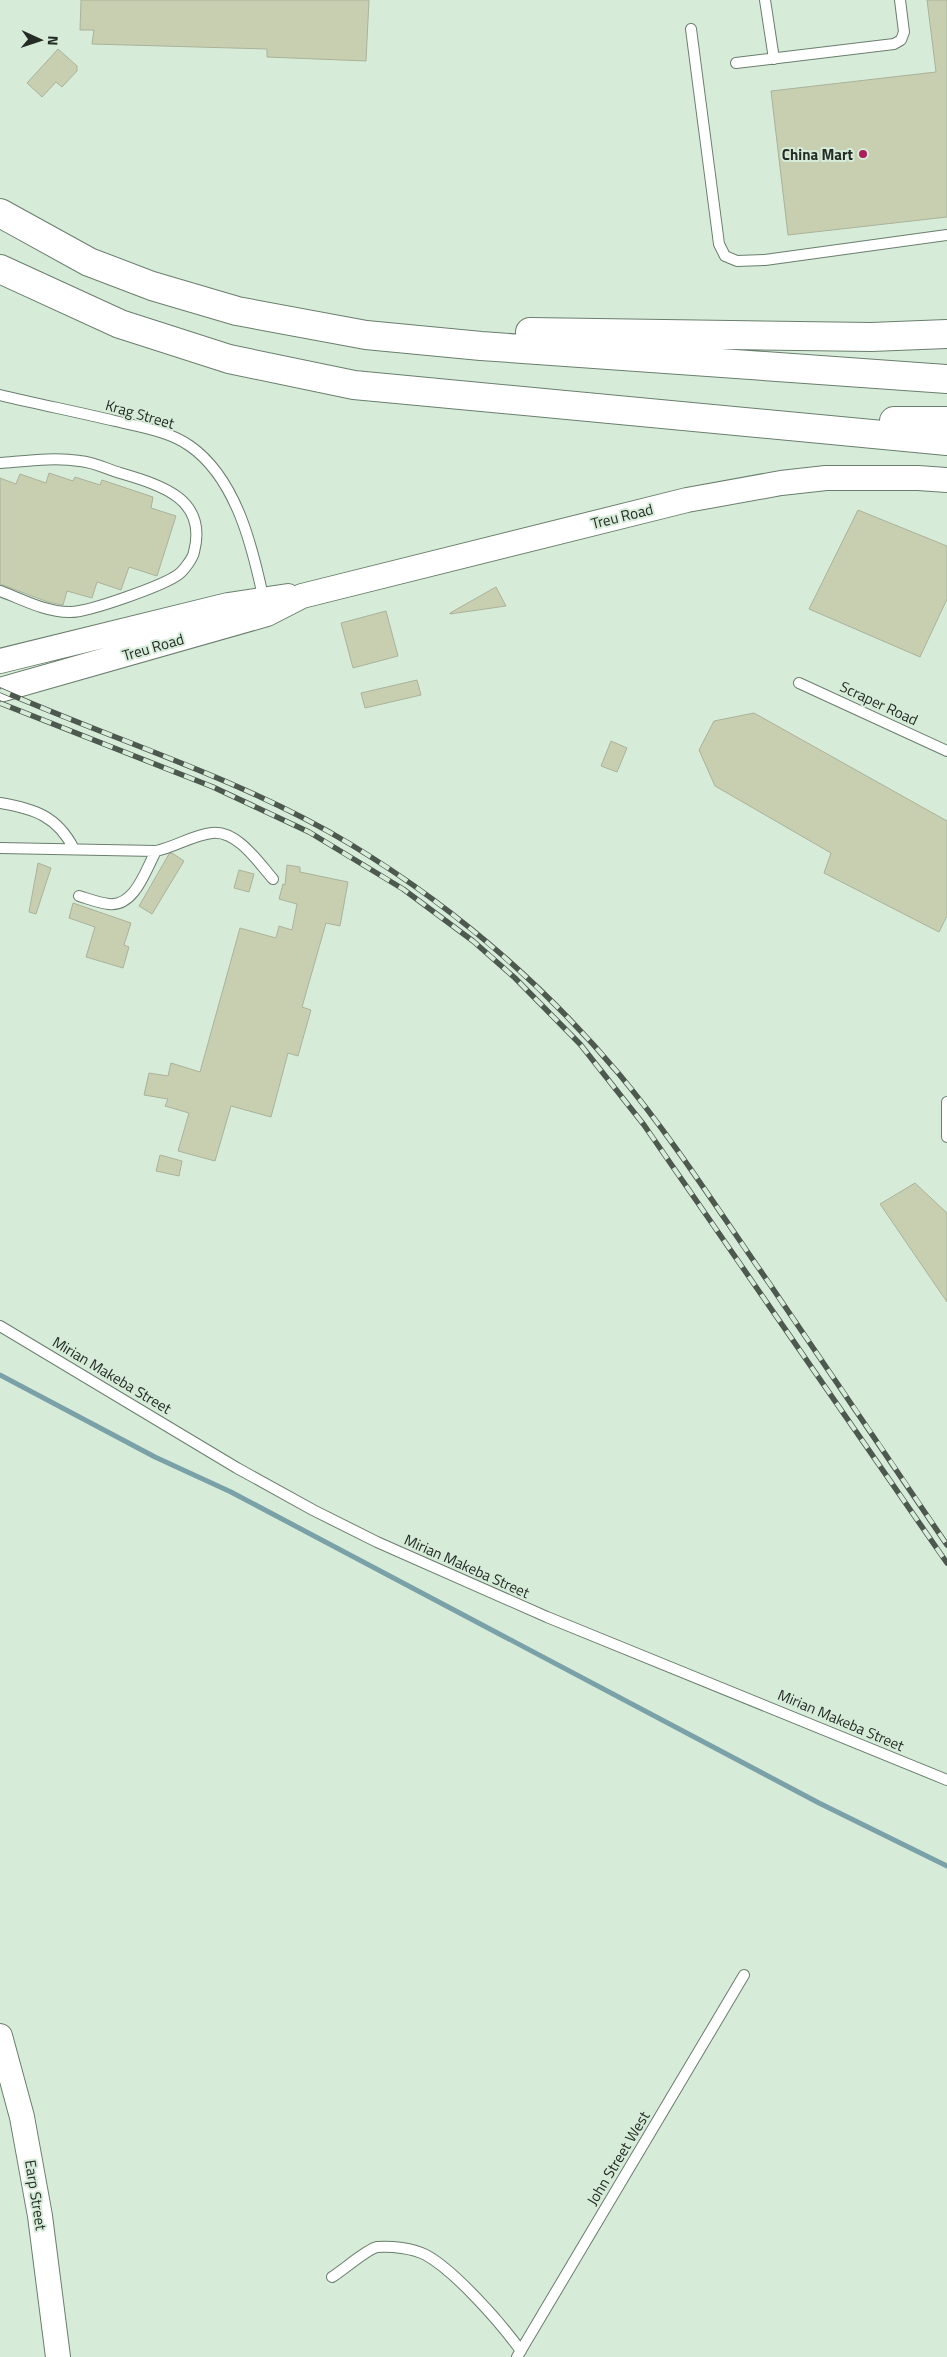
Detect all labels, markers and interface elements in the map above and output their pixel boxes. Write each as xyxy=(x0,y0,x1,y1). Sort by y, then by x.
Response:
north arrow xyxy=(15,15,65,65)
text: N xyxy=(43,35,64,46)
place label: China Mart xyxy=(782,143,854,166)
marker: China Mart xyxy=(857,148,869,160)
street label: Krag Street xyxy=(103,393,178,435)
street label: Treu Road xyxy=(589,497,655,535)
street label: Treu Road xyxy=(120,627,186,667)
street label: Scraper Road xyxy=(836,675,922,731)
street label: Mirian Makeba Street xyxy=(48,1330,177,1420)
street label: Mirian Makeba Street xyxy=(401,1528,534,1604)
street label: Mirian Makeba Street xyxy=(774,1683,908,1757)
street label: John Street West xyxy=(581,2106,656,2210)
street label: Earp Street xyxy=(19,2158,53,2233)

